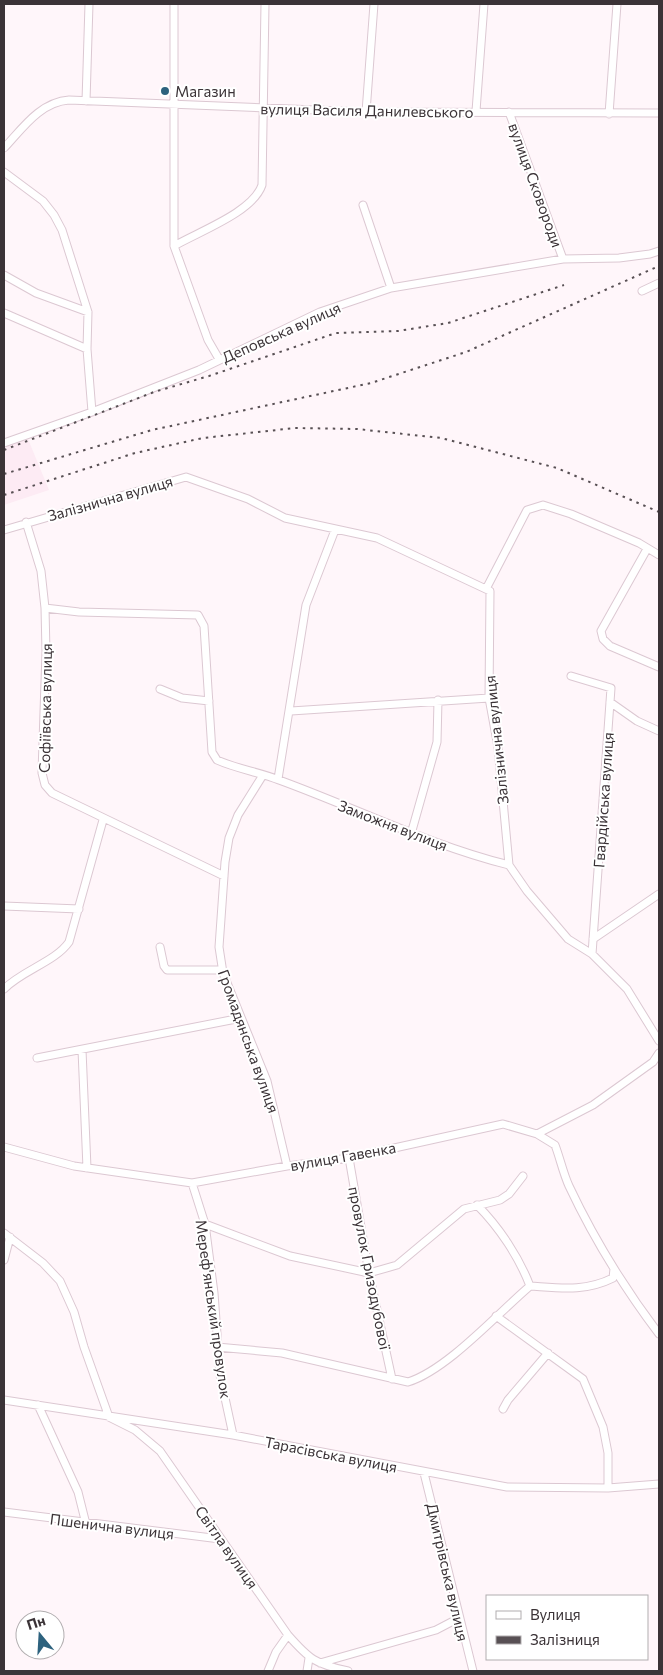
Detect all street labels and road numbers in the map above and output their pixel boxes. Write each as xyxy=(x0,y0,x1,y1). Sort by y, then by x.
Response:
street label: вулиця Василя Данилевського xyxy=(260,99,474,121)
street label: вулиця Сковороди xyxy=(505,120,567,250)
street label: Деповська вулиця xyxy=(219,298,343,366)
street label: Залізнична вулиця xyxy=(45,472,175,524)
street label: Софіївська вулиця xyxy=(35,643,55,773)
street label: Залізнична вулиця xyxy=(480,675,512,805)
street label: Гвардійська вулиця xyxy=(589,732,617,868)
street label: Заможня вулиця xyxy=(336,796,450,854)
street label: Громадянська вулиця xyxy=(215,967,283,1115)
street label: вулиця Гавенка xyxy=(289,1138,397,1174)
street label: провулок Гризодубової xyxy=(345,1185,395,1352)
street label: Мереф'янський провулок xyxy=(193,1218,235,1400)
street label: Тарасівська вулиця xyxy=(263,1432,399,1476)
street label: Дмитрівська вулиця xyxy=(423,1501,473,1643)
street label: Світла вулиця xyxy=(192,1502,262,1592)
street label: Пшенична вулиця xyxy=(49,1509,175,1543)

